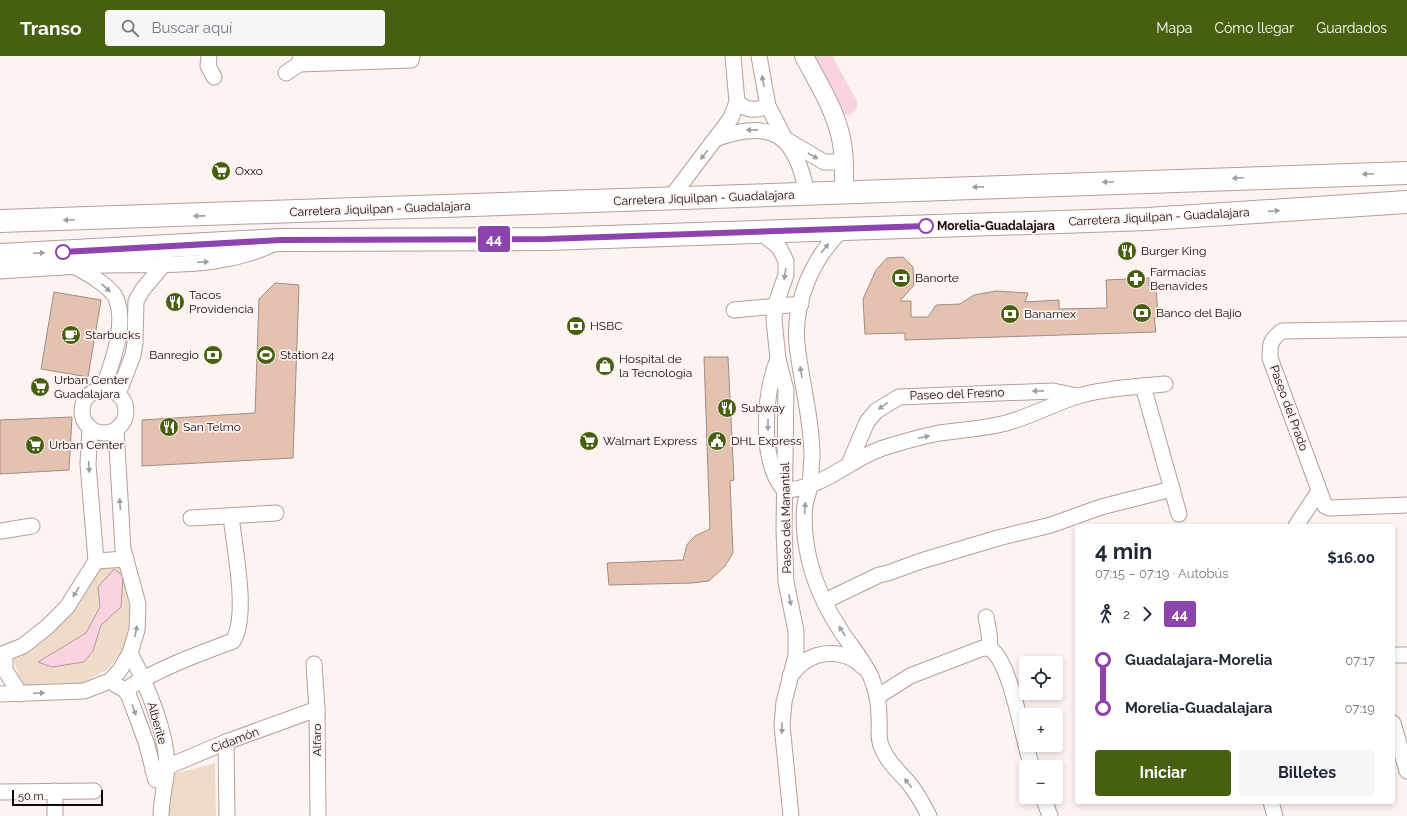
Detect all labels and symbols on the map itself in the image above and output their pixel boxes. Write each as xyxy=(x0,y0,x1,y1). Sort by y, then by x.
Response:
one-way arrow xyxy=(760,75,766,87)
one-way arrow xyxy=(745,127,758,133)
one-way arrow xyxy=(699,149,708,160)
one-way arrow xyxy=(807,152,819,159)
supermarket icon: Oxxo xyxy=(210,160,232,182)
place label: Oxxo xyxy=(235,164,263,178)
one-way arrow xyxy=(1361,171,1374,177)
one-way arrow xyxy=(1231,175,1244,181)
one-way arrow xyxy=(1101,179,1114,185)
one-way arrow xyxy=(972,183,984,190)
street label: Carretera Jiquilpan - Guadalajara xyxy=(613,188,795,208)
street label: Carretera Jiquilpan - Guadalajara xyxy=(289,199,471,219)
street label: Carretera Jiquilpan - Guadalajara xyxy=(1068,205,1250,229)
one-way arrow xyxy=(1268,207,1280,214)
one-way arrow xyxy=(192,213,205,219)
one-way arrow xyxy=(63,216,75,223)
marker: Morelia-Guadalajara xyxy=(918,218,934,234)
place label: Morelia-Guadalajara xyxy=(937,219,1055,233)
line badge: 44 xyxy=(476,226,512,252)
restaurant icon: Burger King xyxy=(1116,240,1138,262)
one-way arrow xyxy=(821,243,830,254)
unlabelled marker xyxy=(55,244,71,260)
place label: Burger King xyxy=(1141,244,1206,258)
one-way arrow xyxy=(33,249,45,256)
one-way arrow xyxy=(197,258,209,265)
place label: Farmacias Benavides xyxy=(1150,265,1208,293)
bank icon: Banorte xyxy=(890,267,912,289)
one-way arrow xyxy=(782,268,788,280)
pharmacy icon: Farmacias Benavides xyxy=(1125,268,1147,290)
place label: Banorte xyxy=(915,271,959,285)
one-way arrow xyxy=(101,283,111,293)
place label: Tacos Providencia xyxy=(189,288,254,316)
restaurant icon: Tacos Providencia xyxy=(164,291,186,313)
bank icon: Banco del Bajío xyxy=(1131,302,1153,324)
bank icon: Banamex xyxy=(999,303,1021,325)
place label: Banco del Bajío xyxy=(1156,306,1242,320)
place label: Banamex xyxy=(1024,307,1076,321)
bank icon: HSBC xyxy=(565,315,587,337)
place label: HSBC xyxy=(590,319,622,333)
cafe icon: Starbucks xyxy=(60,324,82,346)
place label: Starbucks xyxy=(85,328,140,342)
bank icon: Banregio xyxy=(202,344,224,366)
sports icon: Station 24 xyxy=(255,344,277,366)
place label: Banregio xyxy=(149,348,199,362)
place label: Station 24 xyxy=(280,348,335,362)
place label: Hospital de la Tecnología xyxy=(619,352,692,380)
shop icon: Hospital de la Tecnología xyxy=(594,355,616,377)
street label: Paseo del Prado xyxy=(1267,363,1311,453)
one-way arrow xyxy=(798,366,804,378)
place label: Urban Center Guadalajara xyxy=(54,373,129,401)
supermarket icon: Urban Center Guadalajara xyxy=(29,376,51,398)
street label: Paseo del Fresno xyxy=(909,385,1005,403)
one-way arrow xyxy=(1031,388,1044,394)
restaurant icon: Subway xyxy=(716,397,738,419)
place label: Subway xyxy=(741,401,786,415)
one-way arrow xyxy=(878,402,889,410)
restaurant icon: San Telmo xyxy=(158,416,180,438)
one-way arrow xyxy=(765,419,771,432)
place label: San Telmo xyxy=(183,420,241,434)
supermarket icon: Walmart Express xyxy=(578,430,600,452)
public building icon: DHL Express xyxy=(706,430,728,452)
one-way arrow xyxy=(918,433,930,439)
supermarket icon: Urban Center xyxy=(24,434,46,456)
place label: Walmart Express xyxy=(603,434,697,448)
place label: DHL Express xyxy=(731,434,802,448)
place label: Urban Center xyxy=(49,438,124,452)
one-way arrow xyxy=(85,461,92,473)
street label: Paseo del Manantial xyxy=(778,461,794,574)
one-way arrow xyxy=(116,498,123,510)
one-way arrow xyxy=(802,502,809,514)
one-way arrow xyxy=(73,586,80,597)
one-way arrow xyxy=(787,594,793,606)
one-way arrow xyxy=(133,625,139,638)
one-way arrow xyxy=(838,625,845,637)
one-way arrow xyxy=(33,690,46,696)
street label: Alberite xyxy=(144,700,170,746)
one-way arrow xyxy=(132,704,138,716)
one-way arrow xyxy=(779,722,785,735)
street label: Alfaro xyxy=(310,723,324,757)
street label: Cidamón xyxy=(209,725,261,755)
one-way arrow xyxy=(904,777,913,788)
scale bar xyxy=(12,788,103,807)

